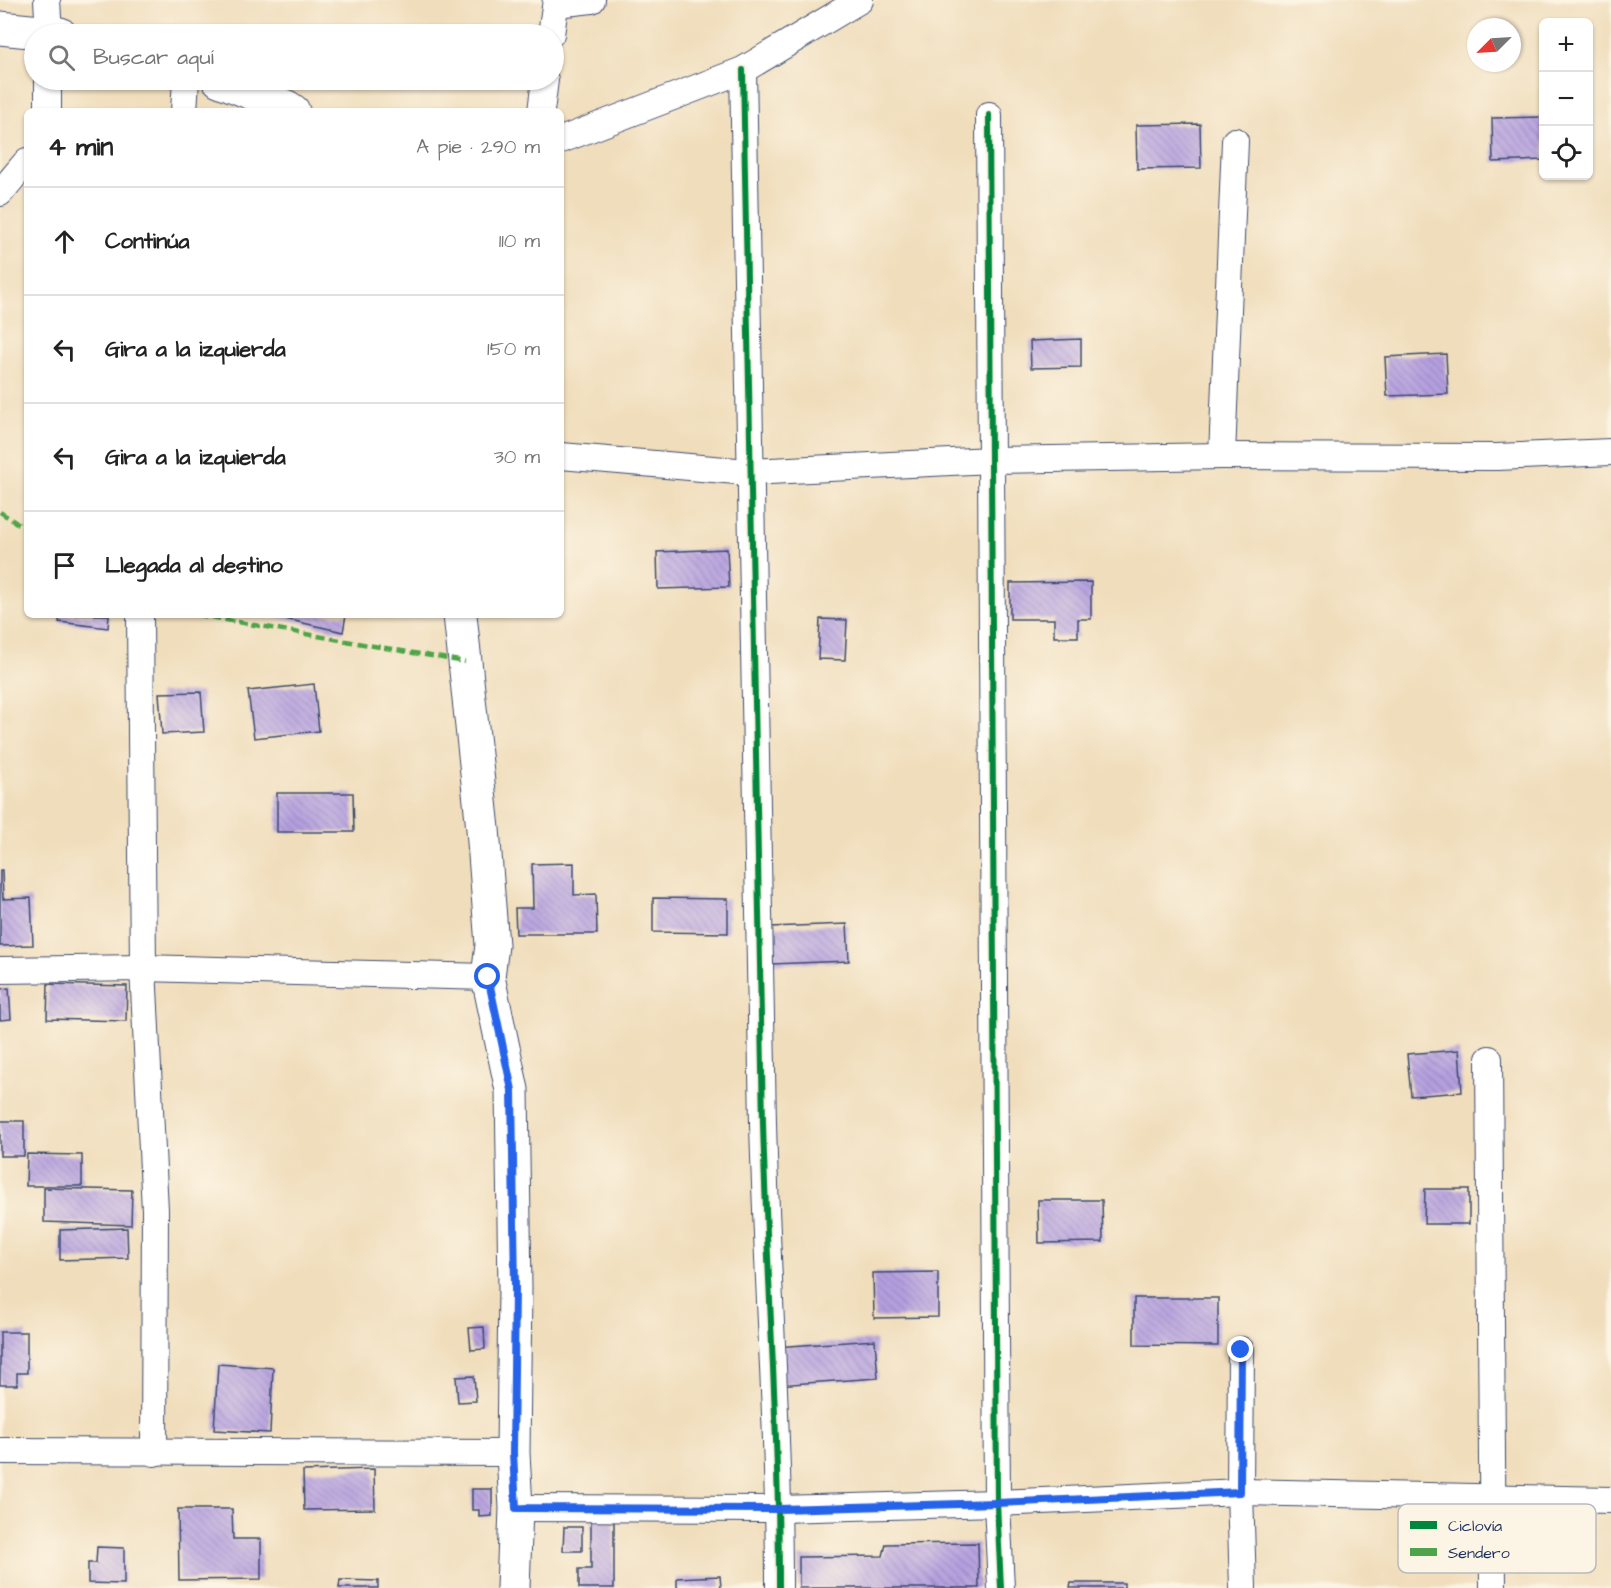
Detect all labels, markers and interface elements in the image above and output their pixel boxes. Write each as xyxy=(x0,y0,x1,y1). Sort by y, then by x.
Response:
north arrow xyxy=(1467,18,1521,72)
map controls xyxy=(1539,18,1593,180)
button: + xyxy=(1539,18,1593,72)
search box xyxy=(24,24,564,90)
icon: search xyxy=(45,41,78,74)
text: Buscar aquí xyxy=(93,42,214,73)
button: − xyxy=(1539,72,1593,126)
button: locate xyxy=(1539,126,1593,180)
text: 4 min xyxy=(48,129,113,165)
text: A pie · 290 m xyxy=(416,133,540,161)
icon: ahead xyxy=(48,225,81,258)
text: Continúa xyxy=(105,226,190,257)
text: 110 m xyxy=(499,227,540,255)
icon: left xyxy=(48,333,81,366)
text: Gira a la izquierda xyxy=(105,334,286,365)
text: 150 m xyxy=(487,335,540,363)
icon: left xyxy=(48,441,81,474)
text: Gira a la izquierda xyxy=(105,442,286,473)
text: 30 m xyxy=(494,443,540,471)
icon: arrive xyxy=(48,549,81,582)
text: Llegada al destino xyxy=(105,550,283,581)
route start xyxy=(474,963,500,989)
route end xyxy=(1227,1336,1253,1362)
legend xyxy=(1398,1504,1596,1573)
text: Ciclovía xyxy=(1448,1515,1502,1537)
text: Sendero xyxy=(1448,1542,1510,1564)

